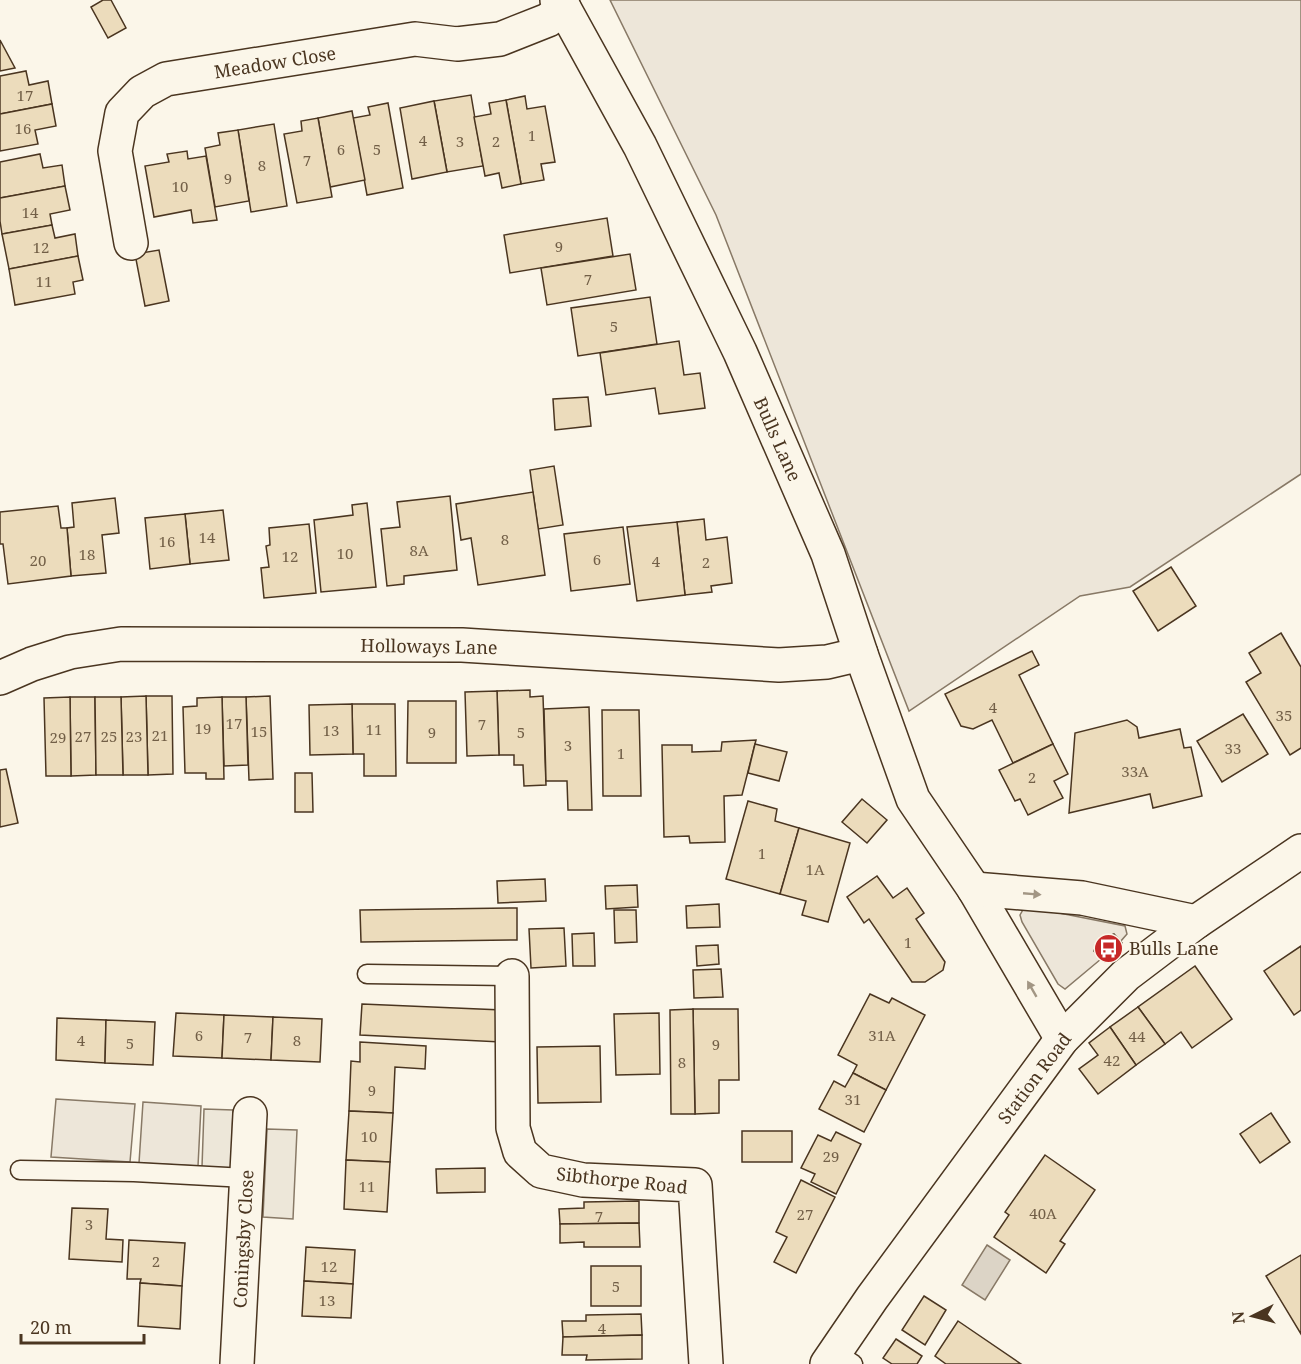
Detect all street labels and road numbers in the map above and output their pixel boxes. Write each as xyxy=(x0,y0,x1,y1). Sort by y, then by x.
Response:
street label: Meadow Close xyxy=(212,41,338,83)
street label: Bulls Lane xyxy=(749,393,807,485)
street label: Holloways Lane xyxy=(360,633,498,659)
street label: Station Road xyxy=(992,1027,1076,1129)
street label: Sibthorpe Road xyxy=(555,1161,689,1199)
street label: Coningsby Close xyxy=(227,1169,259,1309)

